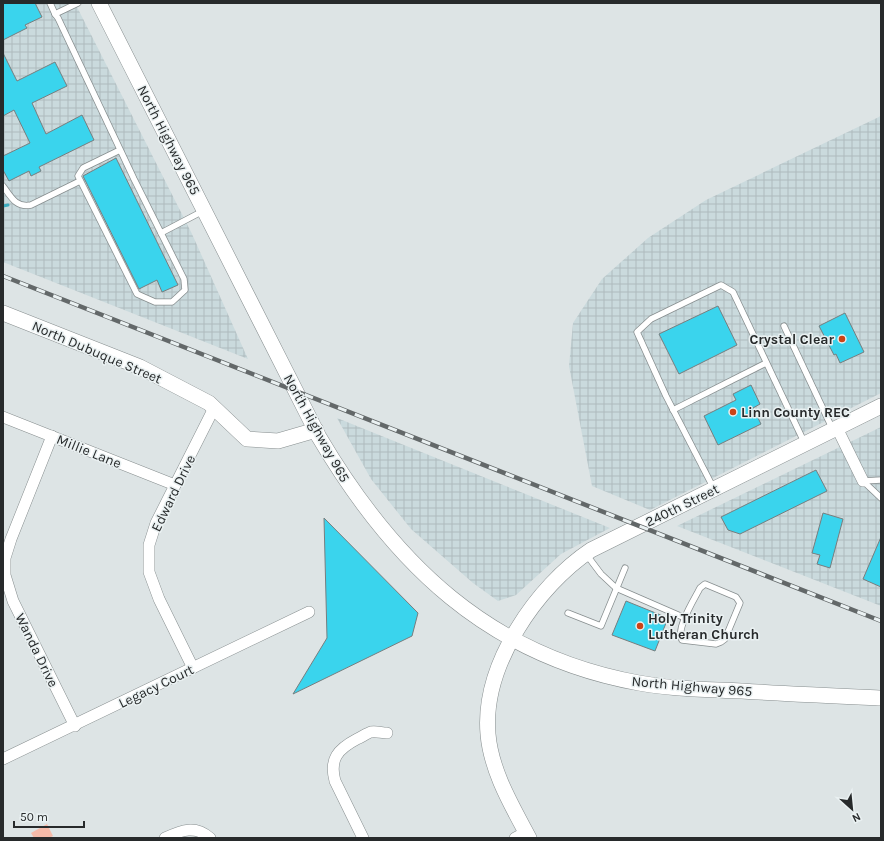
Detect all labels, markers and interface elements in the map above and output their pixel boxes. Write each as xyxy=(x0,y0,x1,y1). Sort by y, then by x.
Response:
street label: North Highway 965 xyxy=(134,82,204,198)
street label: North Dubuque Street xyxy=(29,317,164,388)
place label: Crystal Clear xyxy=(749,331,834,348)
marker: Crystal Clear xyxy=(837,334,847,344)
street label: North Highway 965 xyxy=(280,371,353,485)
place label: Linn County REC xyxy=(741,404,850,421)
marker: Linn County REC xyxy=(728,407,738,417)
street label: Millie Lane xyxy=(54,431,124,472)
street label: Edward Drive xyxy=(148,452,199,534)
street label: 240th Street xyxy=(643,480,722,531)
street label: Wanda Drive xyxy=(11,610,62,690)
place label: Holy Trinity Lutheran Church xyxy=(648,610,759,643)
marker: Holy Trinity Lutheran Church xyxy=(635,621,645,631)
street label: Legacy Court xyxy=(116,661,197,712)
street label: North Highway 965 xyxy=(631,673,753,700)
north arrow xyxy=(832,789,872,829)
scale bar xyxy=(14,803,84,829)
text: 50 m xyxy=(20,810,48,824)
text: N xyxy=(850,810,863,825)

